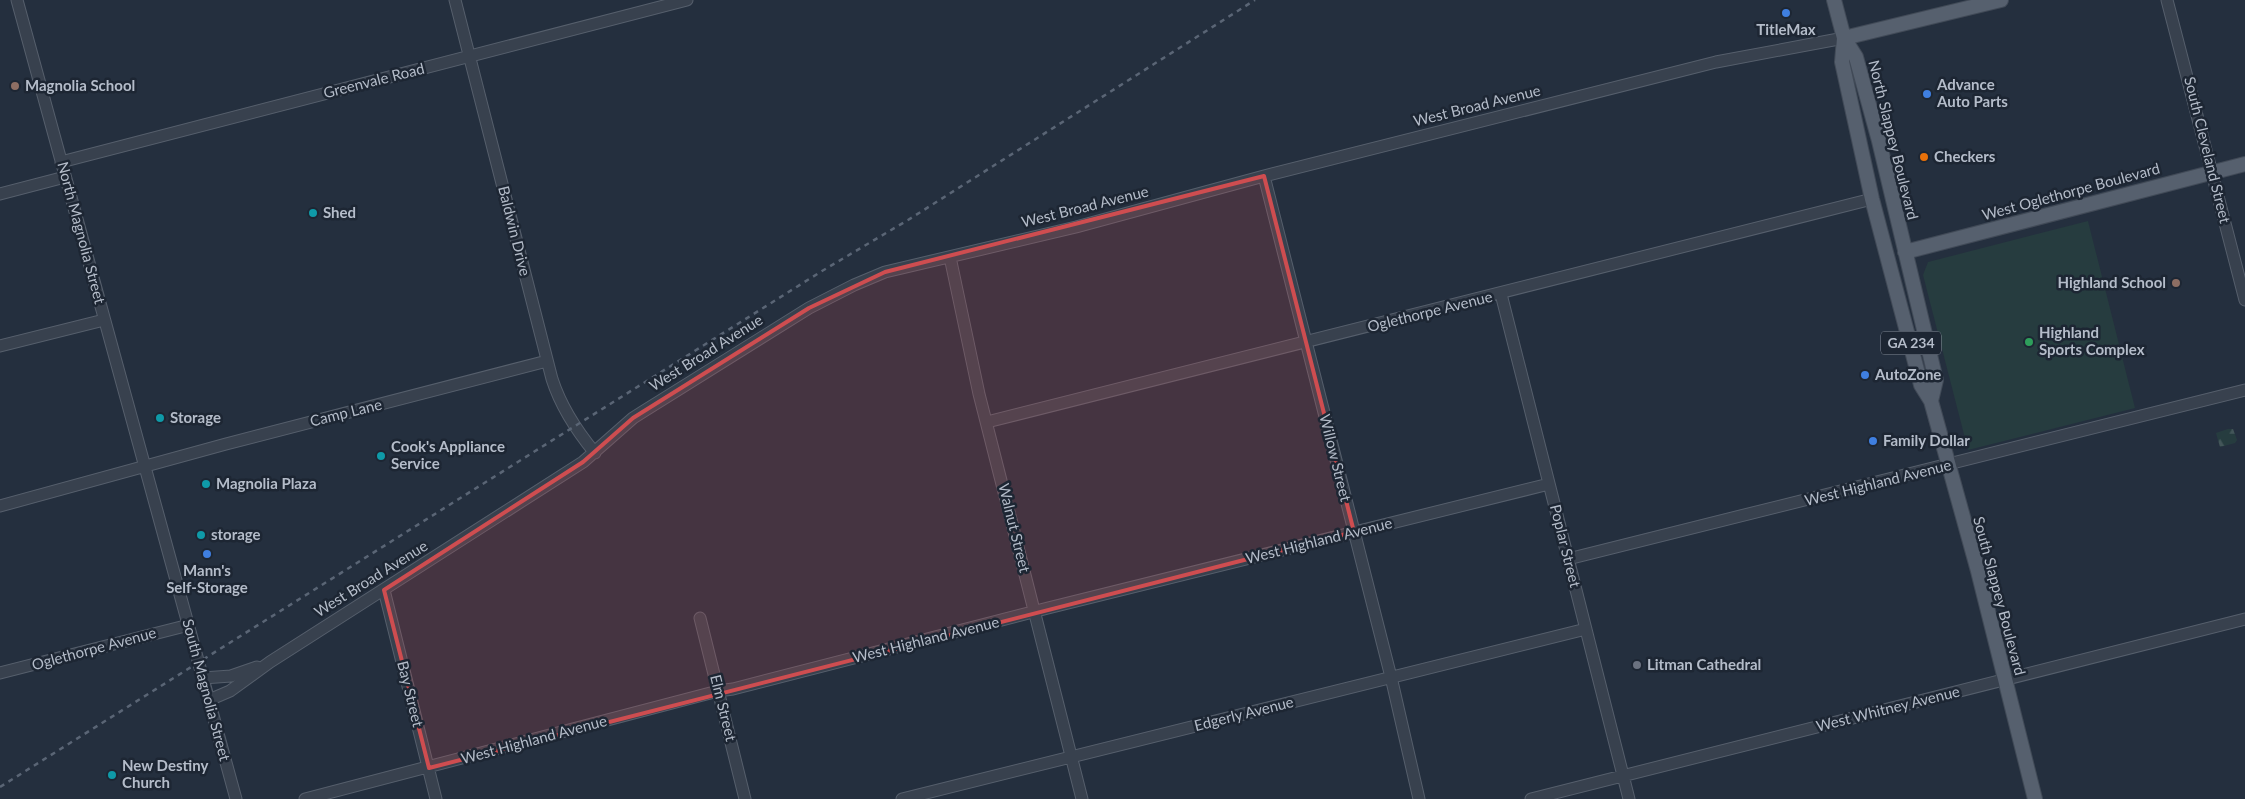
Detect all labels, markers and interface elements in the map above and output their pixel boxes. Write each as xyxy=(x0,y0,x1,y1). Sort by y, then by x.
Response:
marker: TitleMax xyxy=(1780,7,1792,19)
place label: TitleMax xyxy=(1756,20,1816,38)
street label: North Slappey Boulevard xyxy=(1865,58,1923,221)
street label: Greenvale Road xyxy=(321,59,426,101)
place label: Advance Auto Parts xyxy=(1936,75,2008,110)
street label: South Cleveland Street xyxy=(2181,75,2235,226)
place label: Magnolia School xyxy=(25,76,135,94)
marker: Magnolia School xyxy=(9,80,21,92)
street label: West Broad Avenue xyxy=(1411,81,1542,130)
marker: Advance Auto Parts xyxy=(1921,88,1933,100)
place label: Checkers xyxy=(1934,147,1996,165)
marker: Checkers xyxy=(1918,151,1930,163)
street label: West Oglethorpe Boulevard xyxy=(1980,159,2162,223)
street label: North Magnolia Street xyxy=(54,160,110,306)
street label: West Broad Avenue xyxy=(1019,182,1150,231)
street label: Baldwin Drive xyxy=(495,184,535,278)
place label: Shed xyxy=(323,203,356,221)
marker: Shed xyxy=(307,207,319,219)
place label: Highland School xyxy=(2058,273,2166,291)
marker: Highland School xyxy=(2170,277,2182,289)
street label: Oglethorpe Avenue xyxy=(1365,287,1494,335)
street label: West Broad Avenue xyxy=(645,310,766,394)
place label: Highland Sports Complex xyxy=(2039,323,2145,358)
road number: GA 234 xyxy=(1881,332,1941,354)
marker: Highland Sports Complex xyxy=(2023,336,2035,348)
place label: AutoZone xyxy=(1874,365,1941,383)
marker: AutoZone xyxy=(1859,369,1871,381)
street label: Camp Lane xyxy=(308,394,384,430)
place label: Storage xyxy=(170,408,221,426)
marker: Storage xyxy=(154,412,166,424)
street label: Willow Street xyxy=(1316,412,1356,504)
place label: Family Dollar xyxy=(1883,431,1970,449)
marker: Family Dollar xyxy=(1867,435,1879,447)
place label: Cook's Appliance Service xyxy=(391,437,505,472)
marker: Cook's Appliance Service xyxy=(375,450,387,462)
street label: West Highland Avenue xyxy=(1803,455,1953,509)
place label: Magnolia Plaza xyxy=(216,474,317,492)
marker: Magnolia Plaza xyxy=(200,478,212,490)
street label: Walnut Street xyxy=(995,481,1035,575)
street label: Poplar Street xyxy=(1547,502,1585,590)
street label: West Highland Avenue xyxy=(1244,513,1394,567)
street label: South Slappey Boulevard xyxy=(1970,514,2030,677)
place label: storage xyxy=(211,525,261,543)
marker: storage xyxy=(195,529,207,541)
street label: West Broad Avenue xyxy=(310,536,431,620)
marker: Mann's Self-Storage xyxy=(201,548,213,560)
place label: Mann's Self-Storage xyxy=(166,561,248,596)
street label: West Highland Avenue xyxy=(851,612,1001,666)
street label: South Magnolia Street xyxy=(179,617,235,763)
street label: Oglethorpe Avenue xyxy=(30,623,158,673)
place label: Litman Cathedral xyxy=(1647,655,1761,673)
street label: Bay Street xyxy=(394,659,428,729)
marker: Litman Cathedral xyxy=(1631,659,1643,671)
street label: Elm Street xyxy=(707,673,741,743)
street label: West Whitney Avenue xyxy=(1814,681,1962,735)
street label: Edgerly Avenue xyxy=(1192,692,1295,734)
street label: West Highland Avenue xyxy=(459,711,609,767)
place label: New Destiny Church xyxy=(122,756,208,791)
marker: New Destiny Church xyxy=(106,769,118,781)

